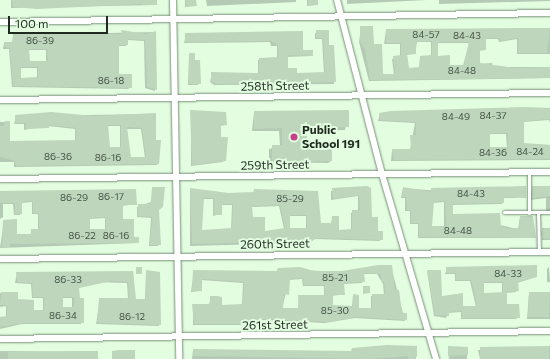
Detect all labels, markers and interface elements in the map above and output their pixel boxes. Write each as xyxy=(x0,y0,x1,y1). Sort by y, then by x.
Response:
scale bar xyxy=(10,8,110,34)
text: 100 m xyxy=(15,16,49,30)
house number: 84-57 xyxy=(412,29,440,41)
house number: 84-43 xyxy=(453,30,481,42)
house number: 86-39 xyxy=(26,35,54,47)
house number: 84-48 xyxy=(448,65,476,77)
house number: 86-18 xyxy=(98,75,124,87)
street label: 258th Street xyxy=(240,78,310,94)
house number: 84-37 xyxy=(479,110,507,122)
house number: 84-49 xyxy=(442,111,470,123)
place label: Public School 191 xyxy=(302,123,360,151)
marker: Public School 191 xyxy=(289,132,299,142)
house number: 84-24 xyxy=(516,146,544,158)
house number: 84-36 xyxy=(479,147,507,159)
house number: 86-36 xyxy=(44,151,72,163)
house number: 86-16 xyxy=(95,152,121,164)
street label: 259th Street xyxy=(240,157,310,173)
house number: 84-43 xyxy=(457,188,485,200)
house number: 86-17 xyxy=(98,191,124,203)
house number: 86-29 xyxy=(60,192,88,204)
house number: 85-29 xyxy=(276,193,304,205)
house number: 84-48 xyxy=(444,225,472,237)
house number: 86-22 xyxy=(68,230,96,242)
house number: 86-16 xyxy=(103,230,129,242)
street label: 260th Street xyxy=(240,236,310,252)
house number: 84-33 xyxy=(494,268,522,280)
house number: 85-21 xyxy=(322,272,348,284)
house number: 86-33 xyxy=(54,274,82,286)
house number: 85-30 xyxy=(321,305,349,317)
house number: 86-34 xyxy=(49,310,77,322)
house number: 86-12 xyxy=(119,311,145,323)
street label: 261st Street xyxy=(242,317,308,333)

